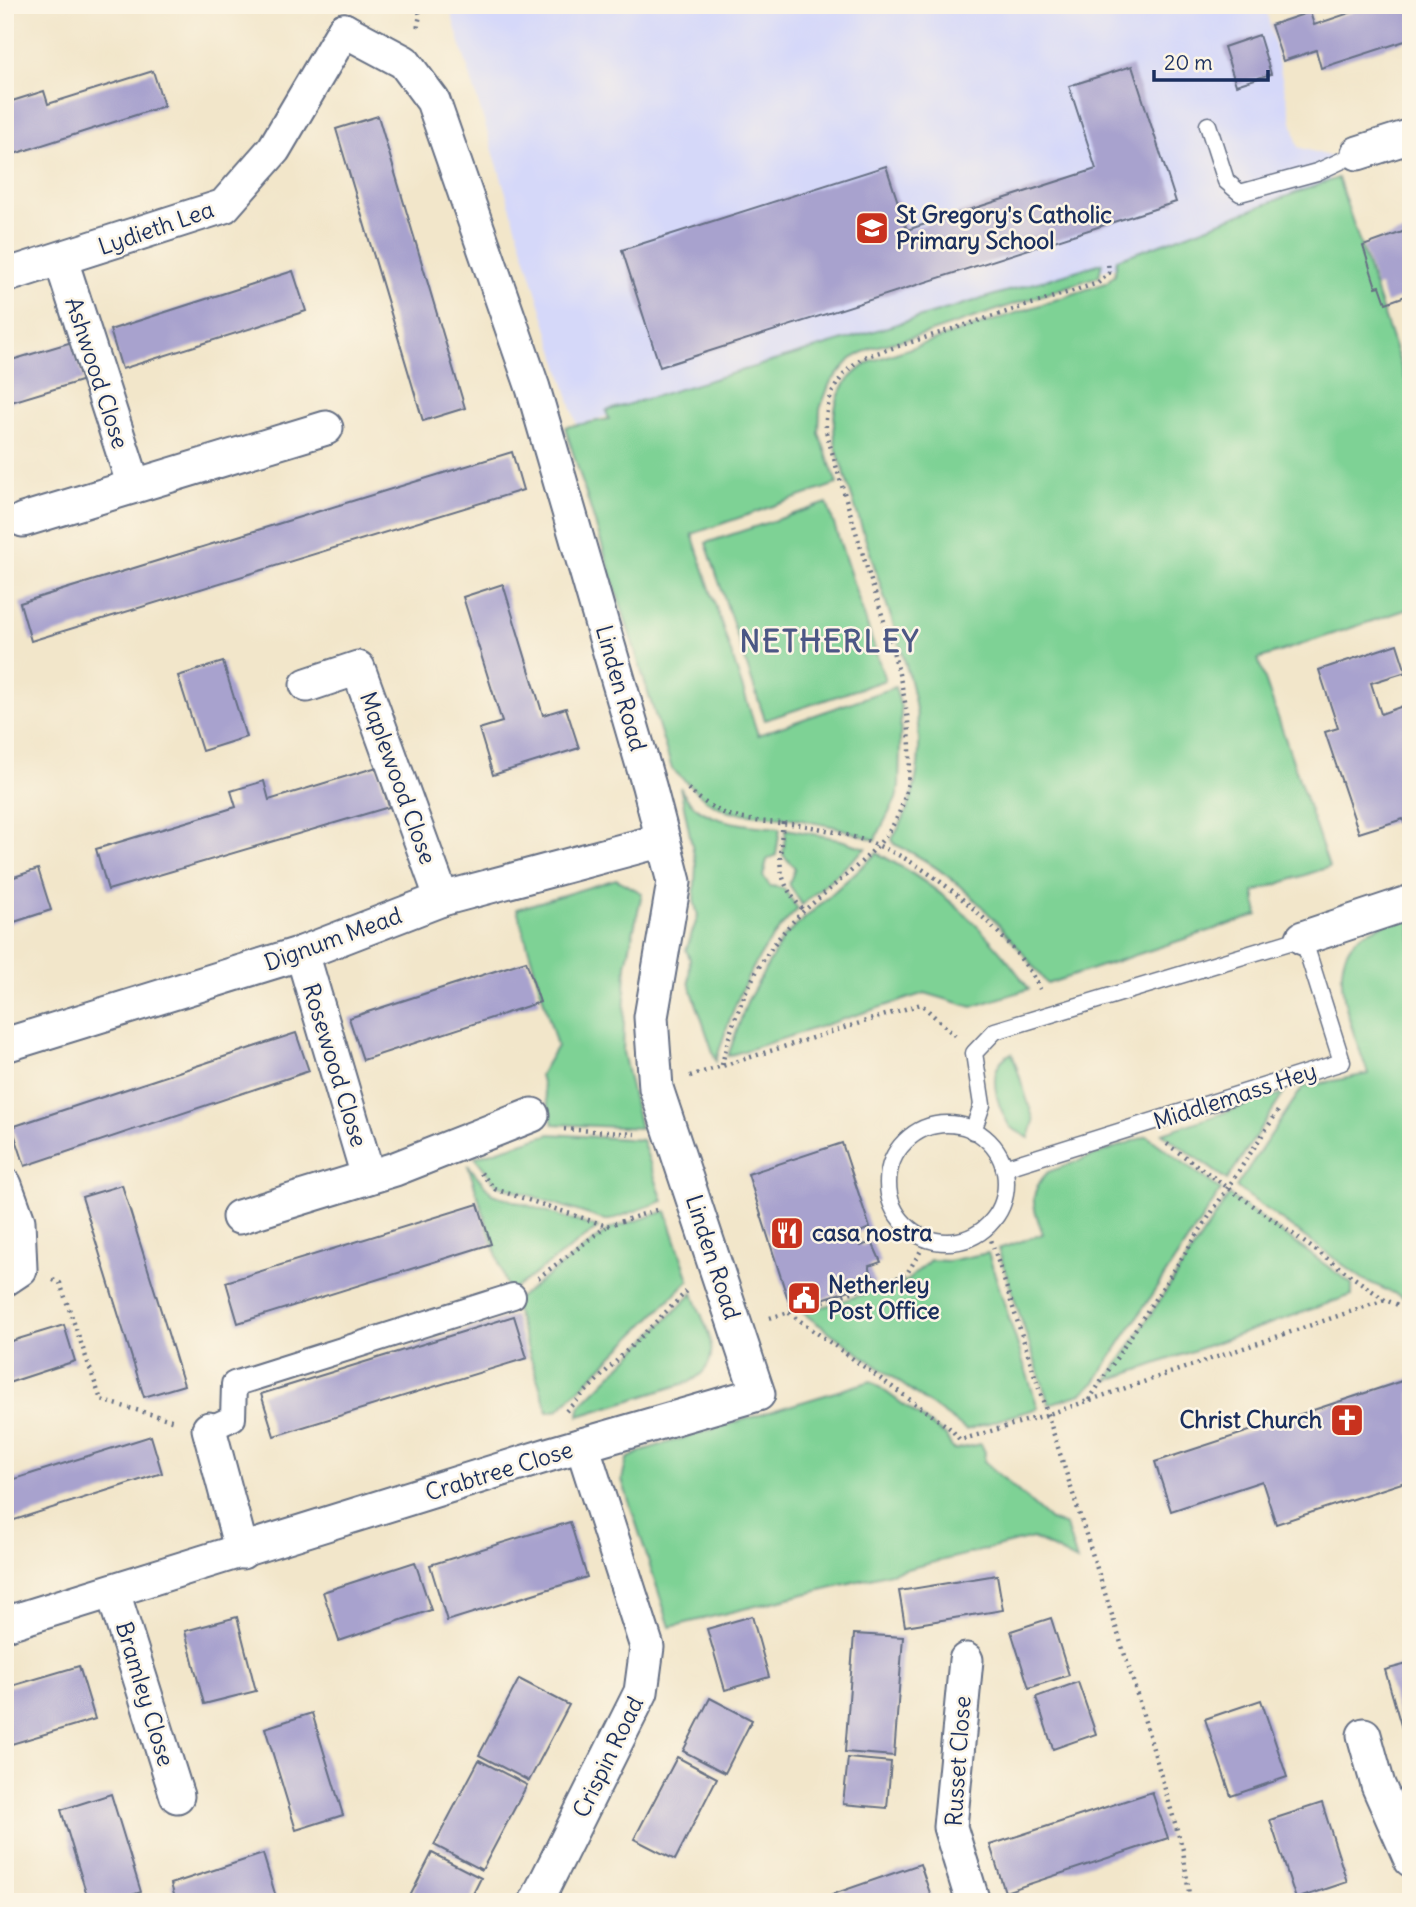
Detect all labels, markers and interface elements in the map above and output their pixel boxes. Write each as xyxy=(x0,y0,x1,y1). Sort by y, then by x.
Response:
scale bar xyxy=(1154,38,1267,82)
text: 20 m xyxy=(1164,49,1213,76)
street label: Lydieth Lea xyxy=(94,194,217,261)
place label: St Gregory's Catholic Primary School xyxy=(896,200,1112,255)
school or university icon: St Gregory's Catholic Primary School xyxy=(853,209,891,247)
street label: Ashwood Close xyxy=(59,294,136,452)
street label: Linden Road xyxy=(590,622,653,754)
district label: NETHERLEY xyxy=(740,622,920,660)
street label: Maplewood Close xyxy=(354,688,443,868)
street label: Dignum Mead xyxy=(260,900,405,977)
street label: Rosewood Close xyxy=(297,980,374,1150)
street label: Middlemass Hey xyxy=(1150,1055,1320,1136)
street label: Linden Road xyxy=(680,1191,747,1323)
restaurant icon: casa nostra xyxy=(768,1214,806,1252)
place label: casa nostra xyxy=(812,1218,932,1247)
place label: Netherley Post Office xyxy=(828,1270,940,1325)
public building icon: Netherley Post Office xyxy=(785,1279,823,1317)
church icon: Christ Church xyxy=(1328,1401,1366,1439)
place label: Christ Church xyxy=(1179,1405,1322,1434)
street label: Crabtree Close xyxy=(422,1434,576,1507)
street label: Bramley Close xyxy=(110,1618,181,1770)
street label: Crispin Road xyxy=(566,1692,649,1822)
street label: Russet Close xyxy=(938,1695,977,1827)

